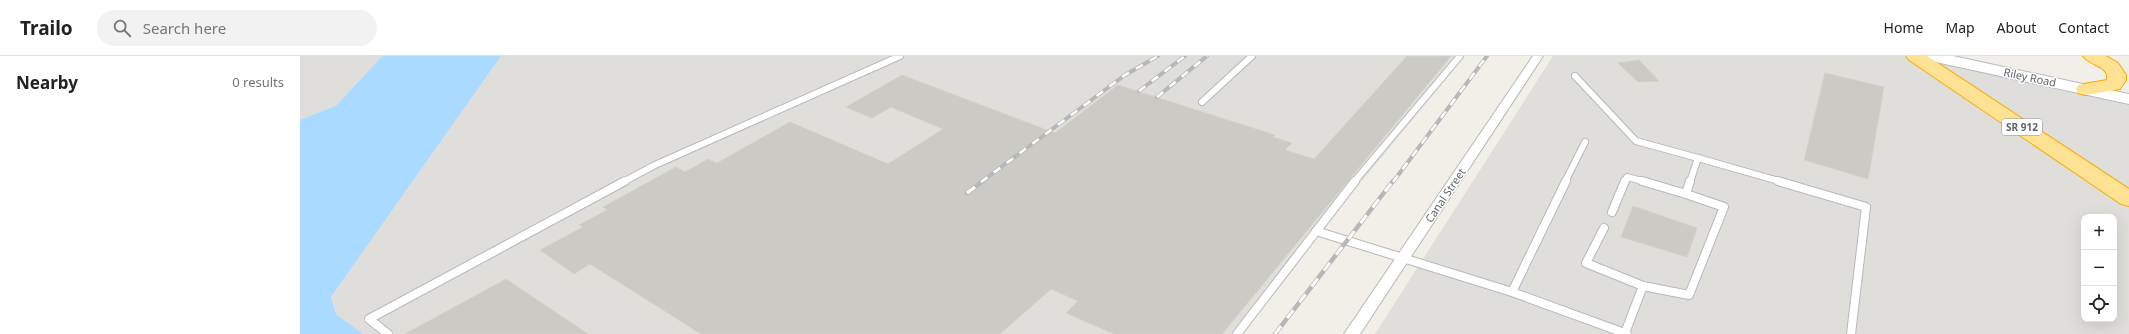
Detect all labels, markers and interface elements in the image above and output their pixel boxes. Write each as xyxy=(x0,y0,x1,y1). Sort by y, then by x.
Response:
search box xyxy=(97,10,377,46)
text: Trailo xyxy=(20,15,73,41)
icon: search xyxy=(111,17,133,39)
text: Search here xyxy=(143,18,226,38)
text: Home xyxy=(1884,18,1923,37)
text: Map xyxy=(1945,18,1975,37)
text: About xyxy=(1997,18,2036,37)
text: Contact xyxy=(2058,18,2109,37)
street label: Riley Road xyxy=(2002,64,2058,90)
text: Nearby xyxy=(16,71,78,94)
text: 0 results xyxy=(232,73,284,91)
road number: SR 912 xyxy=(2002,119,2042,135)
street label: Canal Street xyxy=(1421,165,1469,225)
map controls xyxy=(2081,214,2117,322)
button: + xyxy=(2081,214,2117,250)
button: − xyxy=(2081,250,2117,286)
button: locate xyxy=(2081,286,2117,322)

